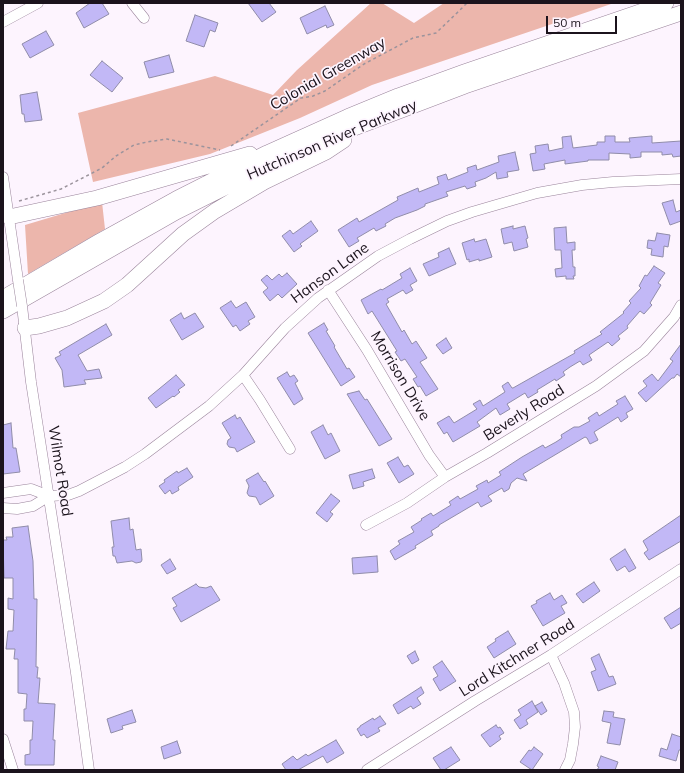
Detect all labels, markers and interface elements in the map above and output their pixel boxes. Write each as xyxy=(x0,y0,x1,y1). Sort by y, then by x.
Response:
scale bar xyxy=(548,8,619,34)
text: 50 m xyxy=(553,15,581,30)
street label: Colonial Greenway xyxy=(267,34,389,114)
street label: Hutchinson River Parkway xyxy=(244,96,420,184)
street label: Hanson Lane xyxy=(287,239,373,307)
street label: Morrison Drive xyxy=(366,328,434,424)
street label: Beverly Road xyxy=(480,381,568,445)
street label: Wilmot Road xyxy=(44,424,76,518)
street label: Lord Kitchner Road xyxy=(456,615,578,701)

